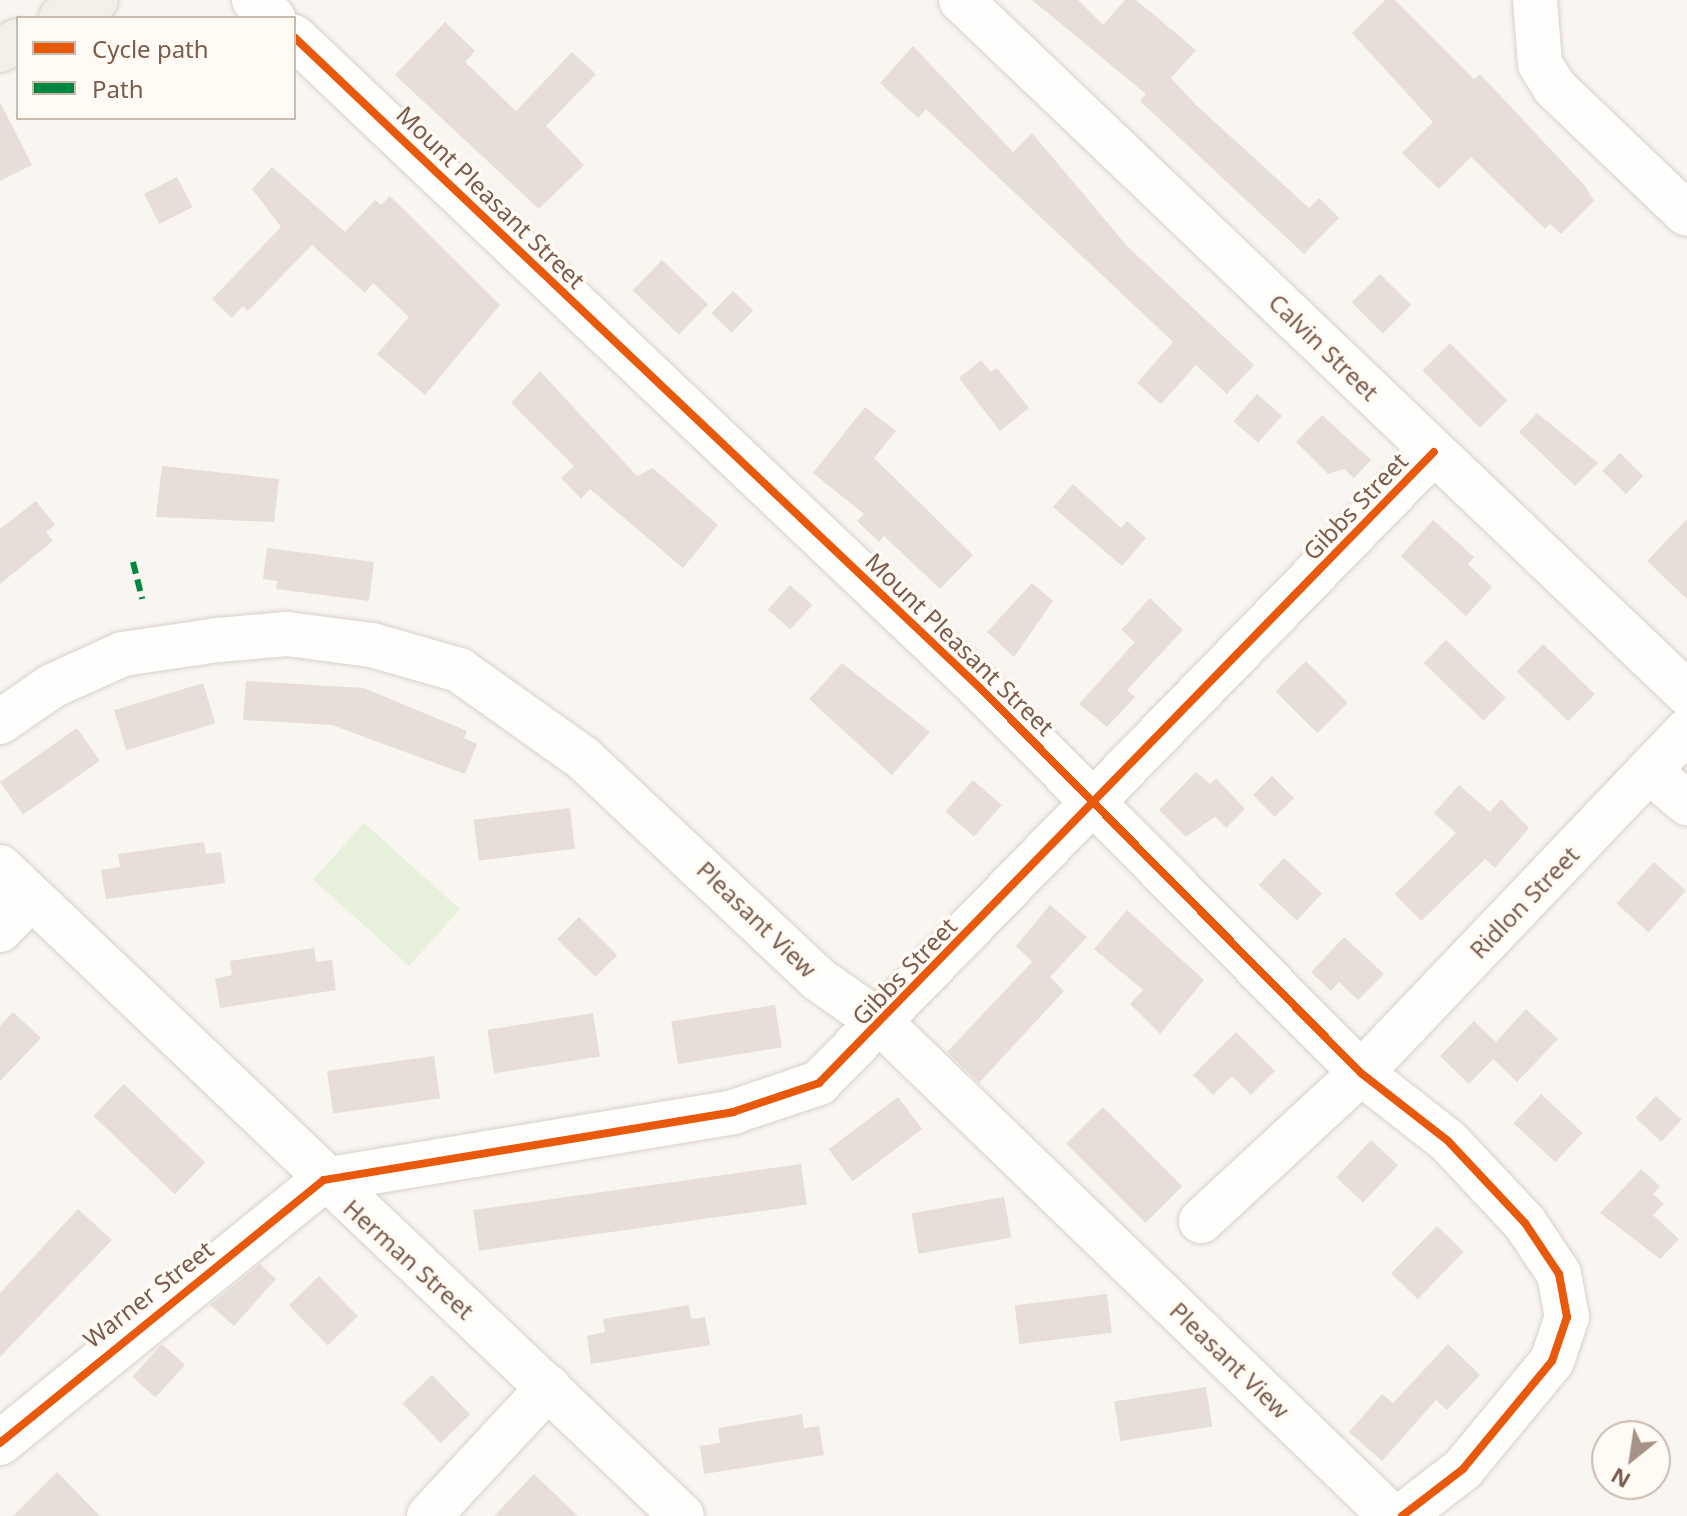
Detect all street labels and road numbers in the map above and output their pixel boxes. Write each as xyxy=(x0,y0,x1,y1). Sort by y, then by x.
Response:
street label: Mount Pleasant Street xyxy=(391,100,591,294)
street label: Calvin Street xyxy=(1263,288,1385,406)
street label: Gibbs Street xyxy=(1297,446,1413,566)
street label: Mount Pleasant Street xyxy=(860,547,1060,741)
street label: Ridlon Street xyxy=(1463,840,1585,964)
street label: Pleasant View xyxy=(691,855,823,983)
street label: Gibbs Street xyxy=(846,911,962,1031)
street label: Herman Street xyxy=(338,1193,480,1325)
street label: Warner Street xyxy=(77,1234,219,1354)
street label: Pleasant View xyxy=(1164,1296,1296,1424)

